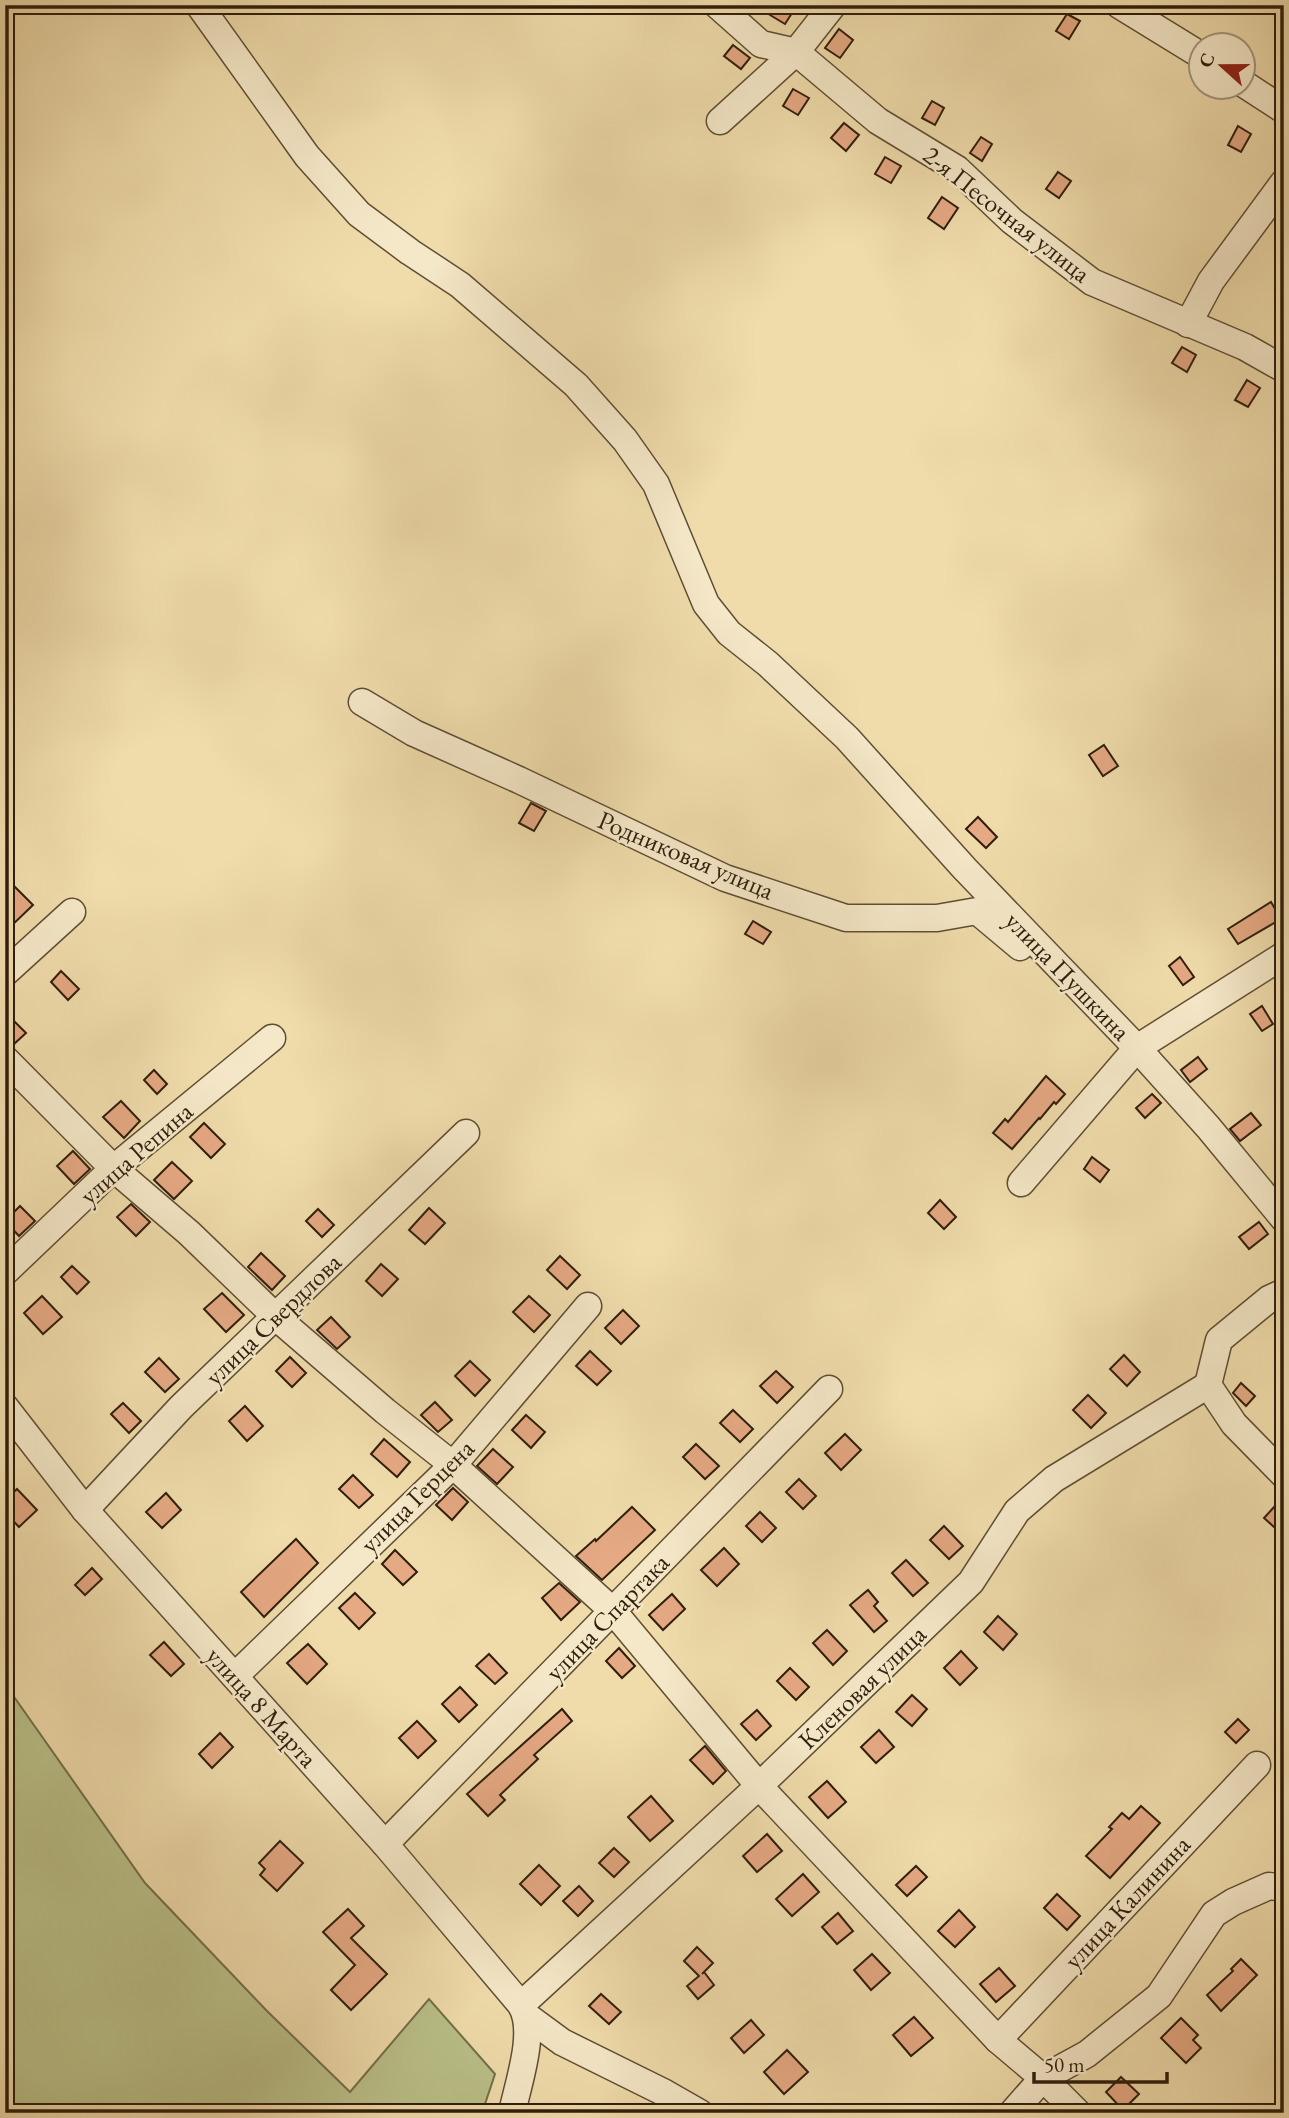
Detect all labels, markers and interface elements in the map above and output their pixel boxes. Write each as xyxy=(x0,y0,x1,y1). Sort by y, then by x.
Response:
north arrow xyxy=(1188,32,1258,102)
text: С xyxy=(1193,49,1221,71)
street label: 2-я Песочная улица xyxy=(916,138,1098,291)
street label: Родниковая улица xyxy=(593,803,780,908)
street label: улица Пушкина xyxy=(998,904,1139,1048)
street label: улица Репина xyxy=(72,1094,200,1212)
street label: улица Свердлова xyxy=(198,1245,349,1393)
street label: улица Герцена xyxy=(353,1431,482,1560)
street label: улица Спартака xyxy=(538,1545,677,1688)
street label: Кленовая улица xyxy=(791,1617,934,1757)
street label: улица 8 Марта xyxy=(199,1639,326,1775)
street label: улица Калинина xyxy=(1056,1827,1198,1976)
scale bar xyxy=(1034,2041,1166,2085)
text: 50 m xyxy=(1044,2051,1085,2078)

